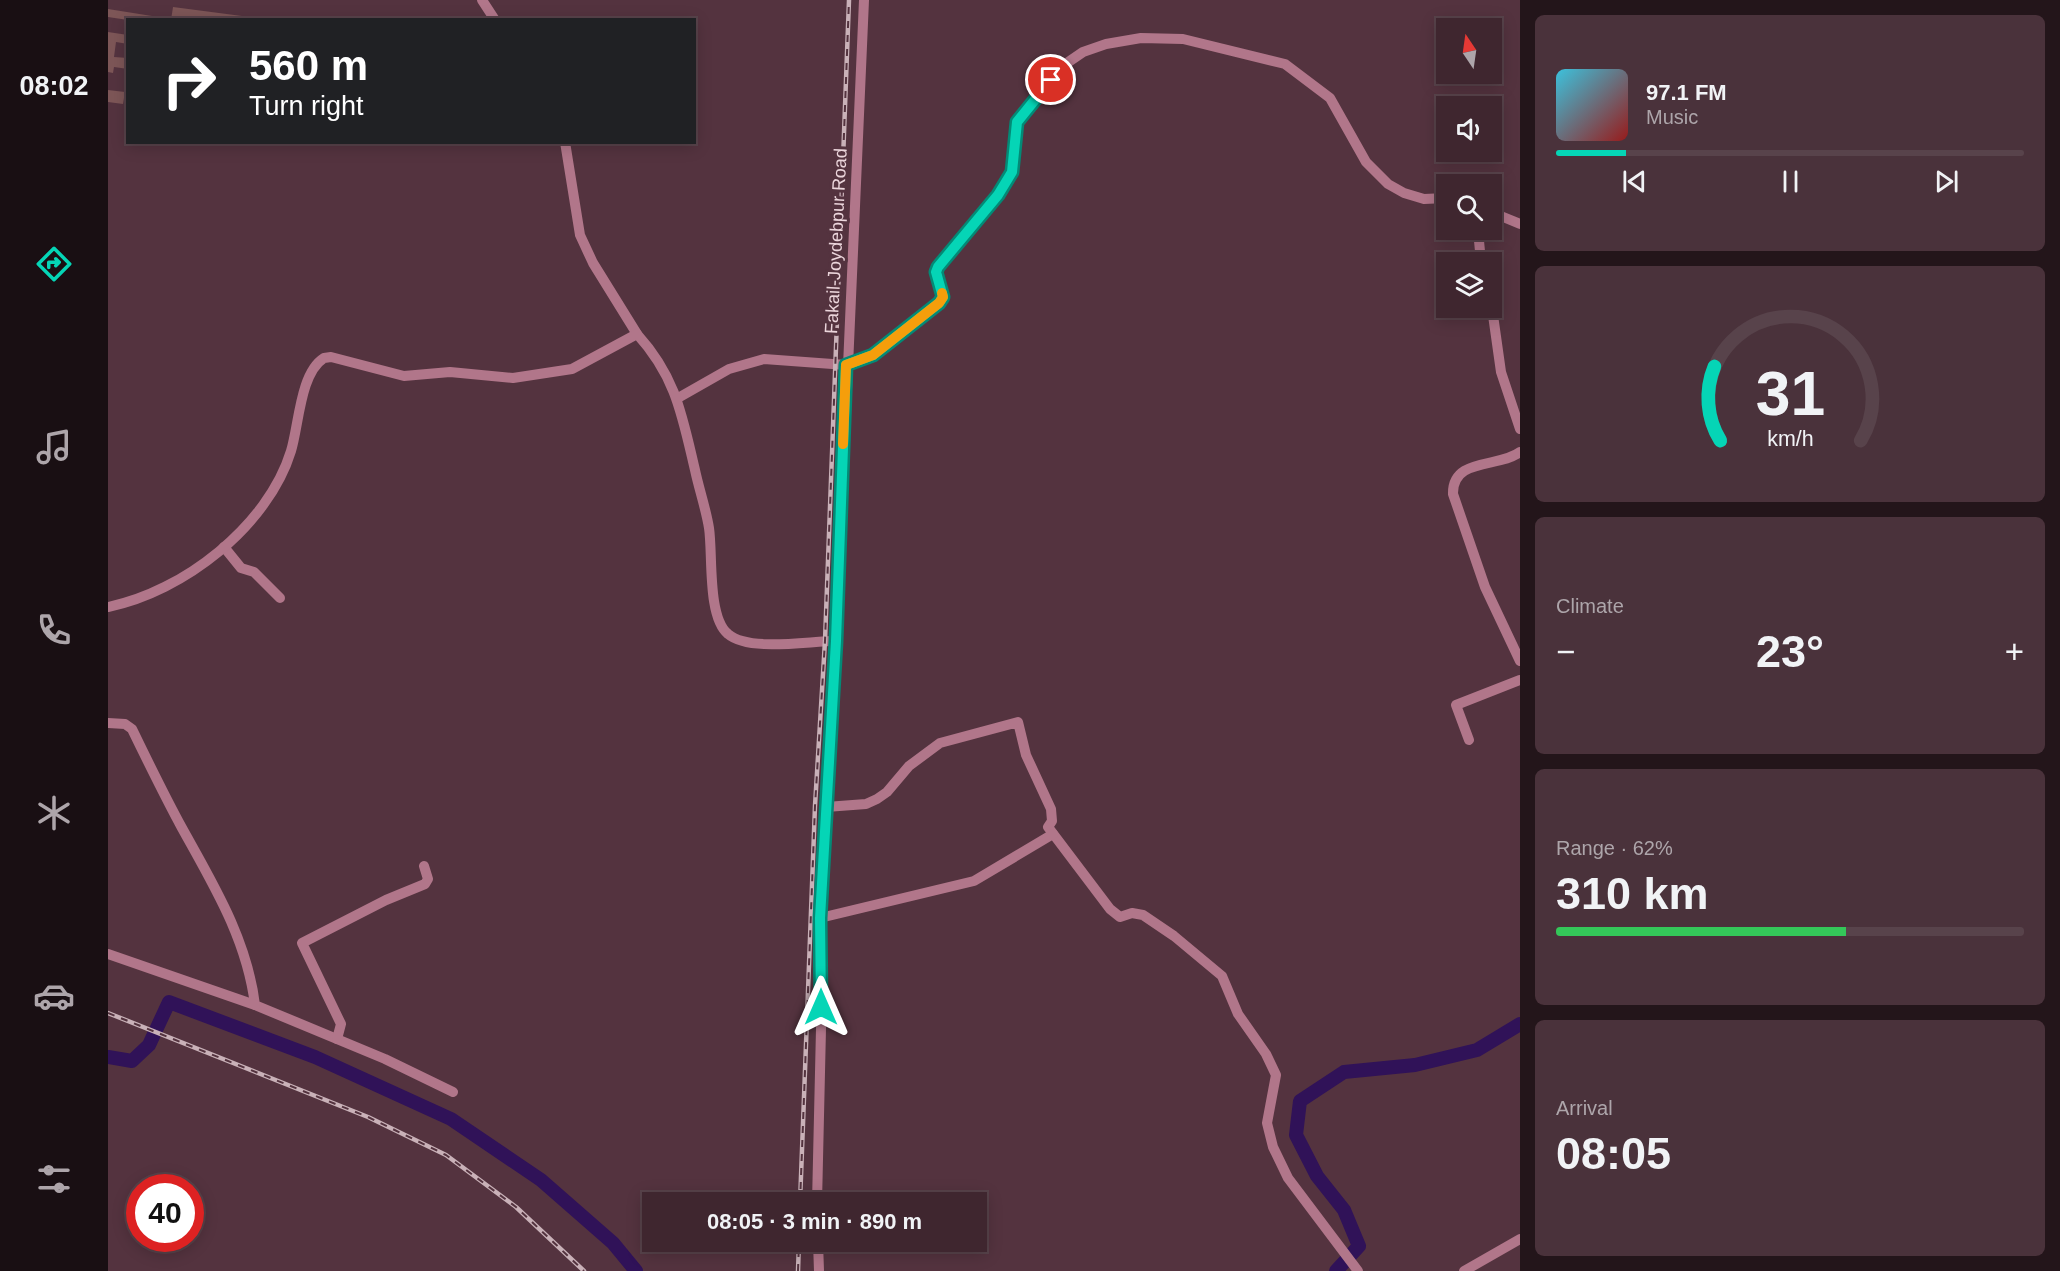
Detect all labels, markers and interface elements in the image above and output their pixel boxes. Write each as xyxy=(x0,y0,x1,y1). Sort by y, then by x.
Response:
north arrow xyxy=(1436,18,1502,84)
map controls xyxy=(1436,18,1502,318)
icon: right xyxy=(150,42,228,120)
text: 560 m xyxy=(249,42,368,89)
pin xyxy=(1025,54,1076,105)
icon: arrive xyxy=(1034,63,1067,96)
text: 08:02 xyxy=(19,71,89,101)
text: 97.1 FM xyxy=(1646,80,1727,105)
text: Turn right xyxy=(249,91,364,121)
button: sound xyxy=(1436,96,1502,162)
text: Music xyxy=(1646,106,1698,128)
street label: Fakail-Joydebpur Road xyxy=(821,148,851,334)
icon: previous xyxy=(1618,165,1651,198)
icon: pause xyxy=(1774,165,1807,198)
icon: next xyxy=(1930,165,1963,198)
button: search xyxy=(1436,174,1502,240)
icon: directions xyxy=(33,243,75,285)
button: layers xyxy=(1436,252,1502,318)
text: 31 xyxy=(1755,359,1825,428)
icon: music xyxy=(33,426,75,468)
text: km/h xyxy=(1767,428,1813,452)
text: Climate xyxy=(1556,595,1624,617)
icon: phone xyxy=(33,609,75,651)
text: 23° xyxy=(1756,626,1824,677)
text: − xyxy=(1556,633,1575,670)
text: + xyxy=(2005,633,2024,670)
icon: climate xyxy=(33,792,75,834)
text: Range · 62% xyxy=(1556,837,1673,859)
text: 310 km xyxy=(1556,868,1709,919)
icon: car xyxy=(33,975,75,1017)
position arrow xyxy=(789,975,853,1039)
text: Arrival xyxy=(1556,1097,1613,1119)
text: 08:05 xyxy=(1556,1128,1671,1179)
icon: filters xyxy=(33,1158,75,1200)
speed limit sign: 40 xyxy=(126,1174,204,1252)
text: 08:05 · 3 min · 890 m xyxy=(707,1209,922,1234)

